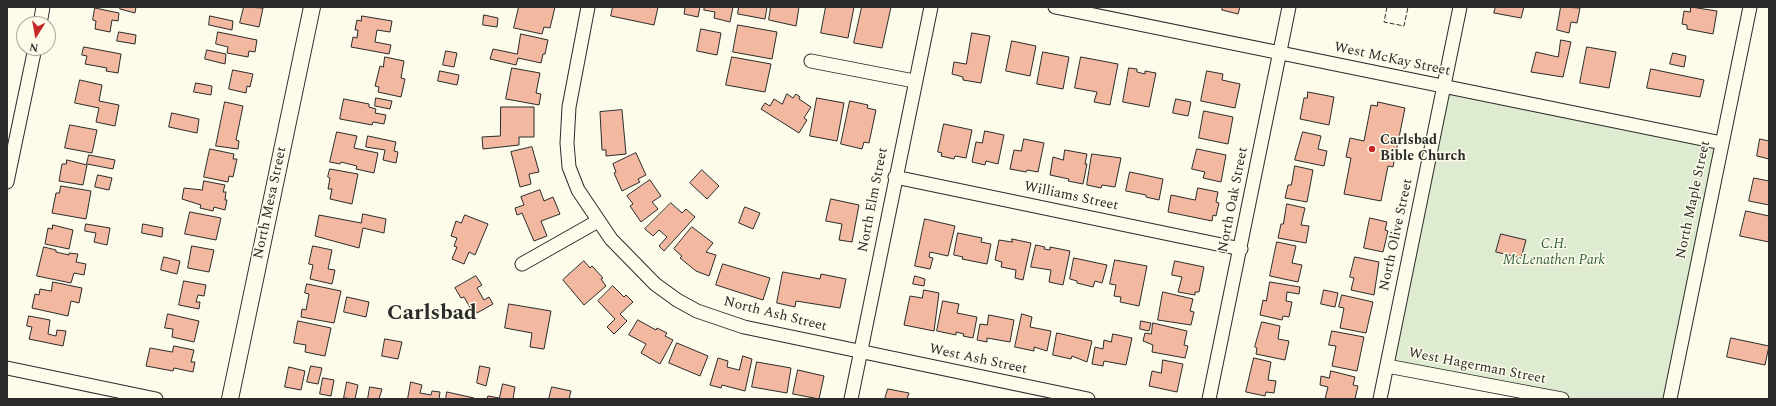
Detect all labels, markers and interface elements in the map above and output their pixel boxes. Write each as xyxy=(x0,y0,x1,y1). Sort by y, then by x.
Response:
north arrow xyxy=(16,16,56,56)
text: N xyxy=(28,38,40,56)
street label: West McKay Street xyxy=(1332,39,1452,81)
place label: Carlsbad Bible Church xyxy=(1380,133,1466,166)
street label: North Maple Street xyxy=(1673,139,1715,261)
marker: Carlsbad Bible Church xyxy=(1367,144,1377,154)
street label: North Mesa Street xyxy=(251,145,291,261)
street label: North Elm Street xyxy=(856,146,892,254)
street label: North Oak Street xyxy=(1216,146,1252,254)
street label: North Olive Street xyxy=(1377,177,1417,293)
street label: Williams Street xyxy=(1022,179,1120,215)
park label: C.H. McLenathen Park xyxy=(1503,237,1605,270)
street label: North Ash Street xyxy=(722,294,828,336)
district label: Carlsbad xyxy=(387,302,477,328)
street label: West Ash Street xyxy=(928,341,1028,379)
street label: West Hagerman Street xyxy=(1407,345,1547,389)

